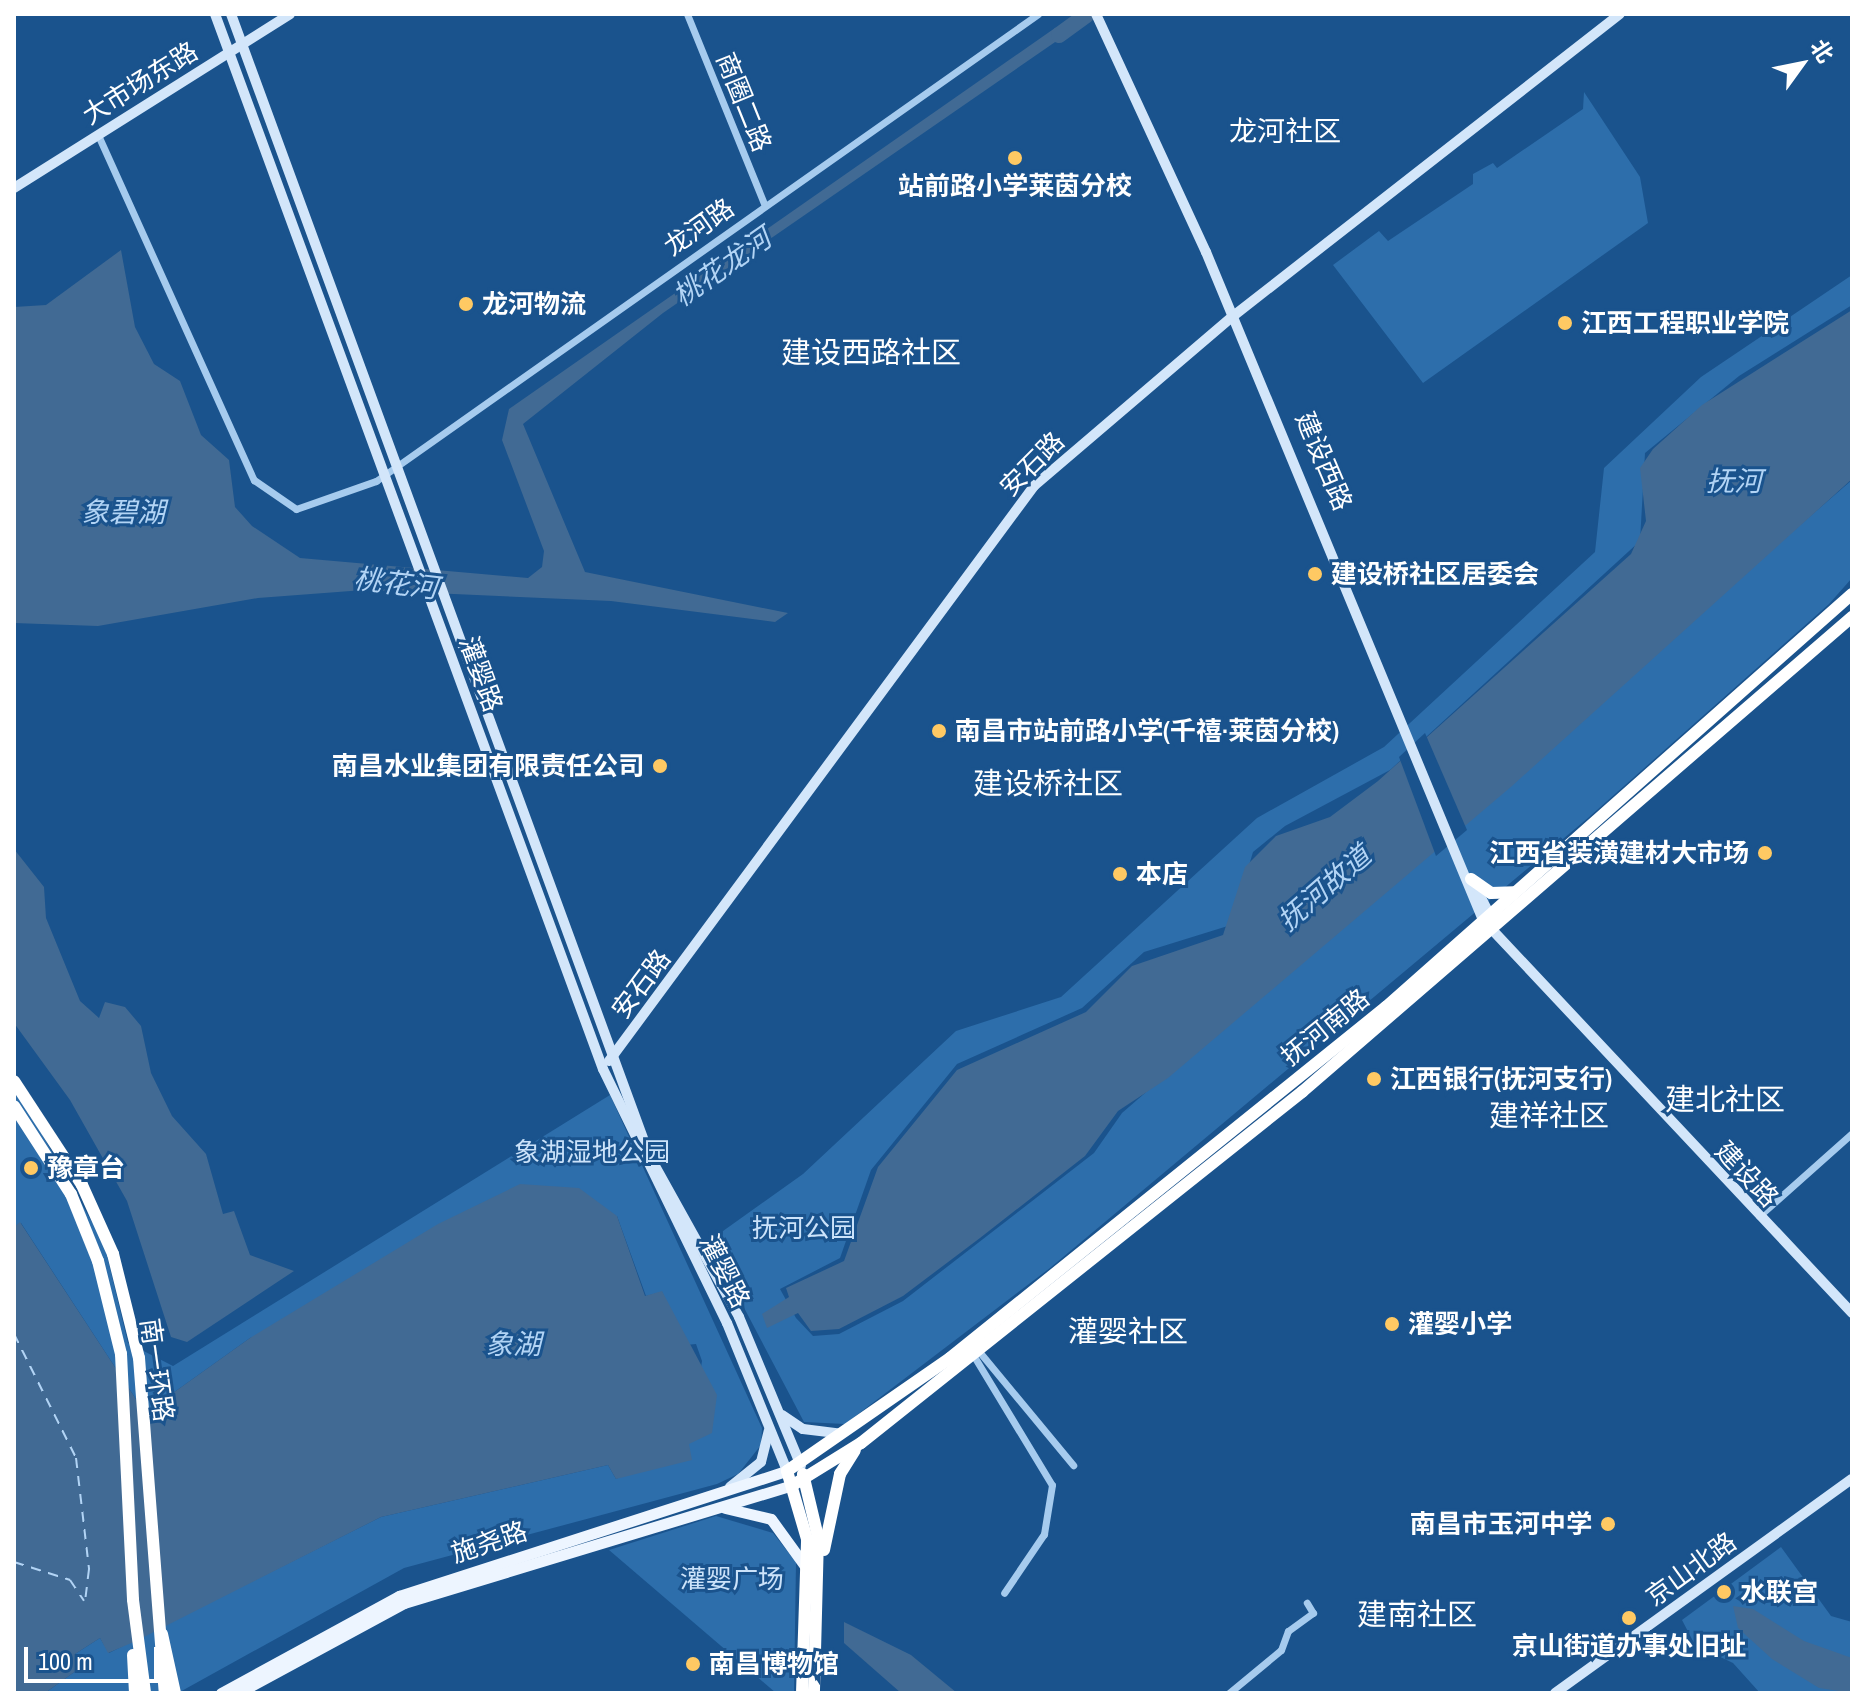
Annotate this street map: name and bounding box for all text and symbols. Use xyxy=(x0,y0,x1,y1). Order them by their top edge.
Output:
north arrow xyxy=(1762,24,1842,104)
text: 北 xyxy=(1804,34,1841,68)
street label: 大市场东路 xyxy=(77,35,203,131)
street label: 商圈二路 xyxy=(710,48,778,156)
district label: 龙河社区 xyxy=(1229,114,1341,148)
marker: 站前路小学莱茵分校 xyxy=(1006,149,1024,167)
place label: 站前路小学莱茵分校 xyxy=(898,170,1132,202)
street label: 龙河路 xyxy=(658,192,740,262)
water label: 桃花龙河 xyxy=(666,221,778,313)
place label: 龙河物流 xyxy=(482,288,586,320)
marker: 龙河物流 xyxy=(457,295,475,313)
place label: 江西工程职业学院 xyxy=(1581,307,1789,339)
marker: 江西工程职业学院 xyxy=(1556,314,1574,332)
district label: 建设西路社区 xyxy=(781,334,961,370)
street label: 建设西路 xyxy=(1289,407,1359,515)
street label: 安石路 xyxy=(993,425,1071,503)
water label: 抚河 xyxy=(1706,464,1762,498)
water label: 象碧湖 xyxy=(81,495,165,529)
place label: 建设桥社区居委会 xyxy=(1331,558,1539,590)
water label: 桃花河 xyxy=(352,561,440,605)
marker: 建设桥社区居委会 xyxy=(1306,565,1324,583)
street label: 灌婴路 xyxy=(453,632,509,716)
place label: 南昌市站前路小学(千禧·莱茵分校) xyxy=(955,715,1339,747)
marker: 南昌市站前路小学(千禧·莱茵分校) xyxy=(930,722,948,740)
place label: 南昌水业集团有限责任公司 xyxy=(332,750,644,782)
marker: 南昌水业集团有限责任公司 xyxy=(651,757,669,775)
district label: 建设桥社区 xyxy=(973,765,1123,801)
place label: 江西省装潢建材大市场 xyxy=(1489,837,1749,869)
water label: 抚河故道 xyxy=(1271,839,1377,937)
marker: 江西省装潢建材大市场 xyxy=(1756,844,1774,862)
place label: 本店 xyxy=(1136,858,1188,890)
marker: 本店 xyxy=(1111,865,1129,883)
street label: 安石路 xyxy=(605,943,677,1025)
street label: 抚河南路 xyxy=(1275,982,1375,1072)
place label: 江西银行(抚河支行) xyxy=(1390,1063,1612,1095)
marker: 江西银行(抚河支行) xyxy=(1365,1070,1383,1088)
district label: 建北社区 xyxy=(1665,1081,1785,1117)
district label: 建祥社区 xyxy=(1489,1097,1609,1133)
street label: 建设路 xyxy=(1709,1135,1785,1213)
park label: 象湖湿地公园 xyxy=(514,1136,670,1168)
place label: 豫章台 xyxy=(47,1152,125,1184)
marker: 豫章台 xyxy=(22,1159,40,1177)
park label: 抚河公园 xyxy=(752,1212,856,1244)
street label: 灌婴路 xyxy=(693,1229,757,1313)
place label: 灌婴小学 xyxy=(1408,1308,1512,1340)
district label: 灌婴社区 xyxy=(1068,1313,1188,1349)
marker: 灌婴小学 xyxy=(1383,1315,1401,1333)
street label: 南一环路 xyxy=(134,1316,180,1424)
water label: 象湖 xyxy=(485,1327,541,1361)
place label: 南昌市玉河中学 xyxy=(1410,1508,1592,1540)
street label: 施尧路 xyxy=(447,1515,531,1569)
marker: 南昌市玉河中学 xyxy=(1599,1515,1617,1533)
street label: 京山北路 xyxy=(1640,1526,1742,1612)
park label: 灌婴广场 xyxy=(680,1563,784,1595)
place label: 水联宫 xyxy=(1740,1576,1818,1608)
marker: 水联宫 xyxy=(1715,1583,1733,1601)
district label: 建南社区 xyxy=(1357,1596,1477,1632)
marker: 京山街道办事处旧址 xyxy=(1620,1609,1638,1627)
place label: 京山街道办事处旧址 xyxy=(1512,1630,1746,1662)
scale bar xyxy=(28,1631,162,1681)
text: 100 m xyxy=(38,1645,93,1677)
place label: 南昌博物馆 xyxy=(709,1648,839,1680)
marker: 南昌博物馆 xyxy=(684,1655,702,1673)

